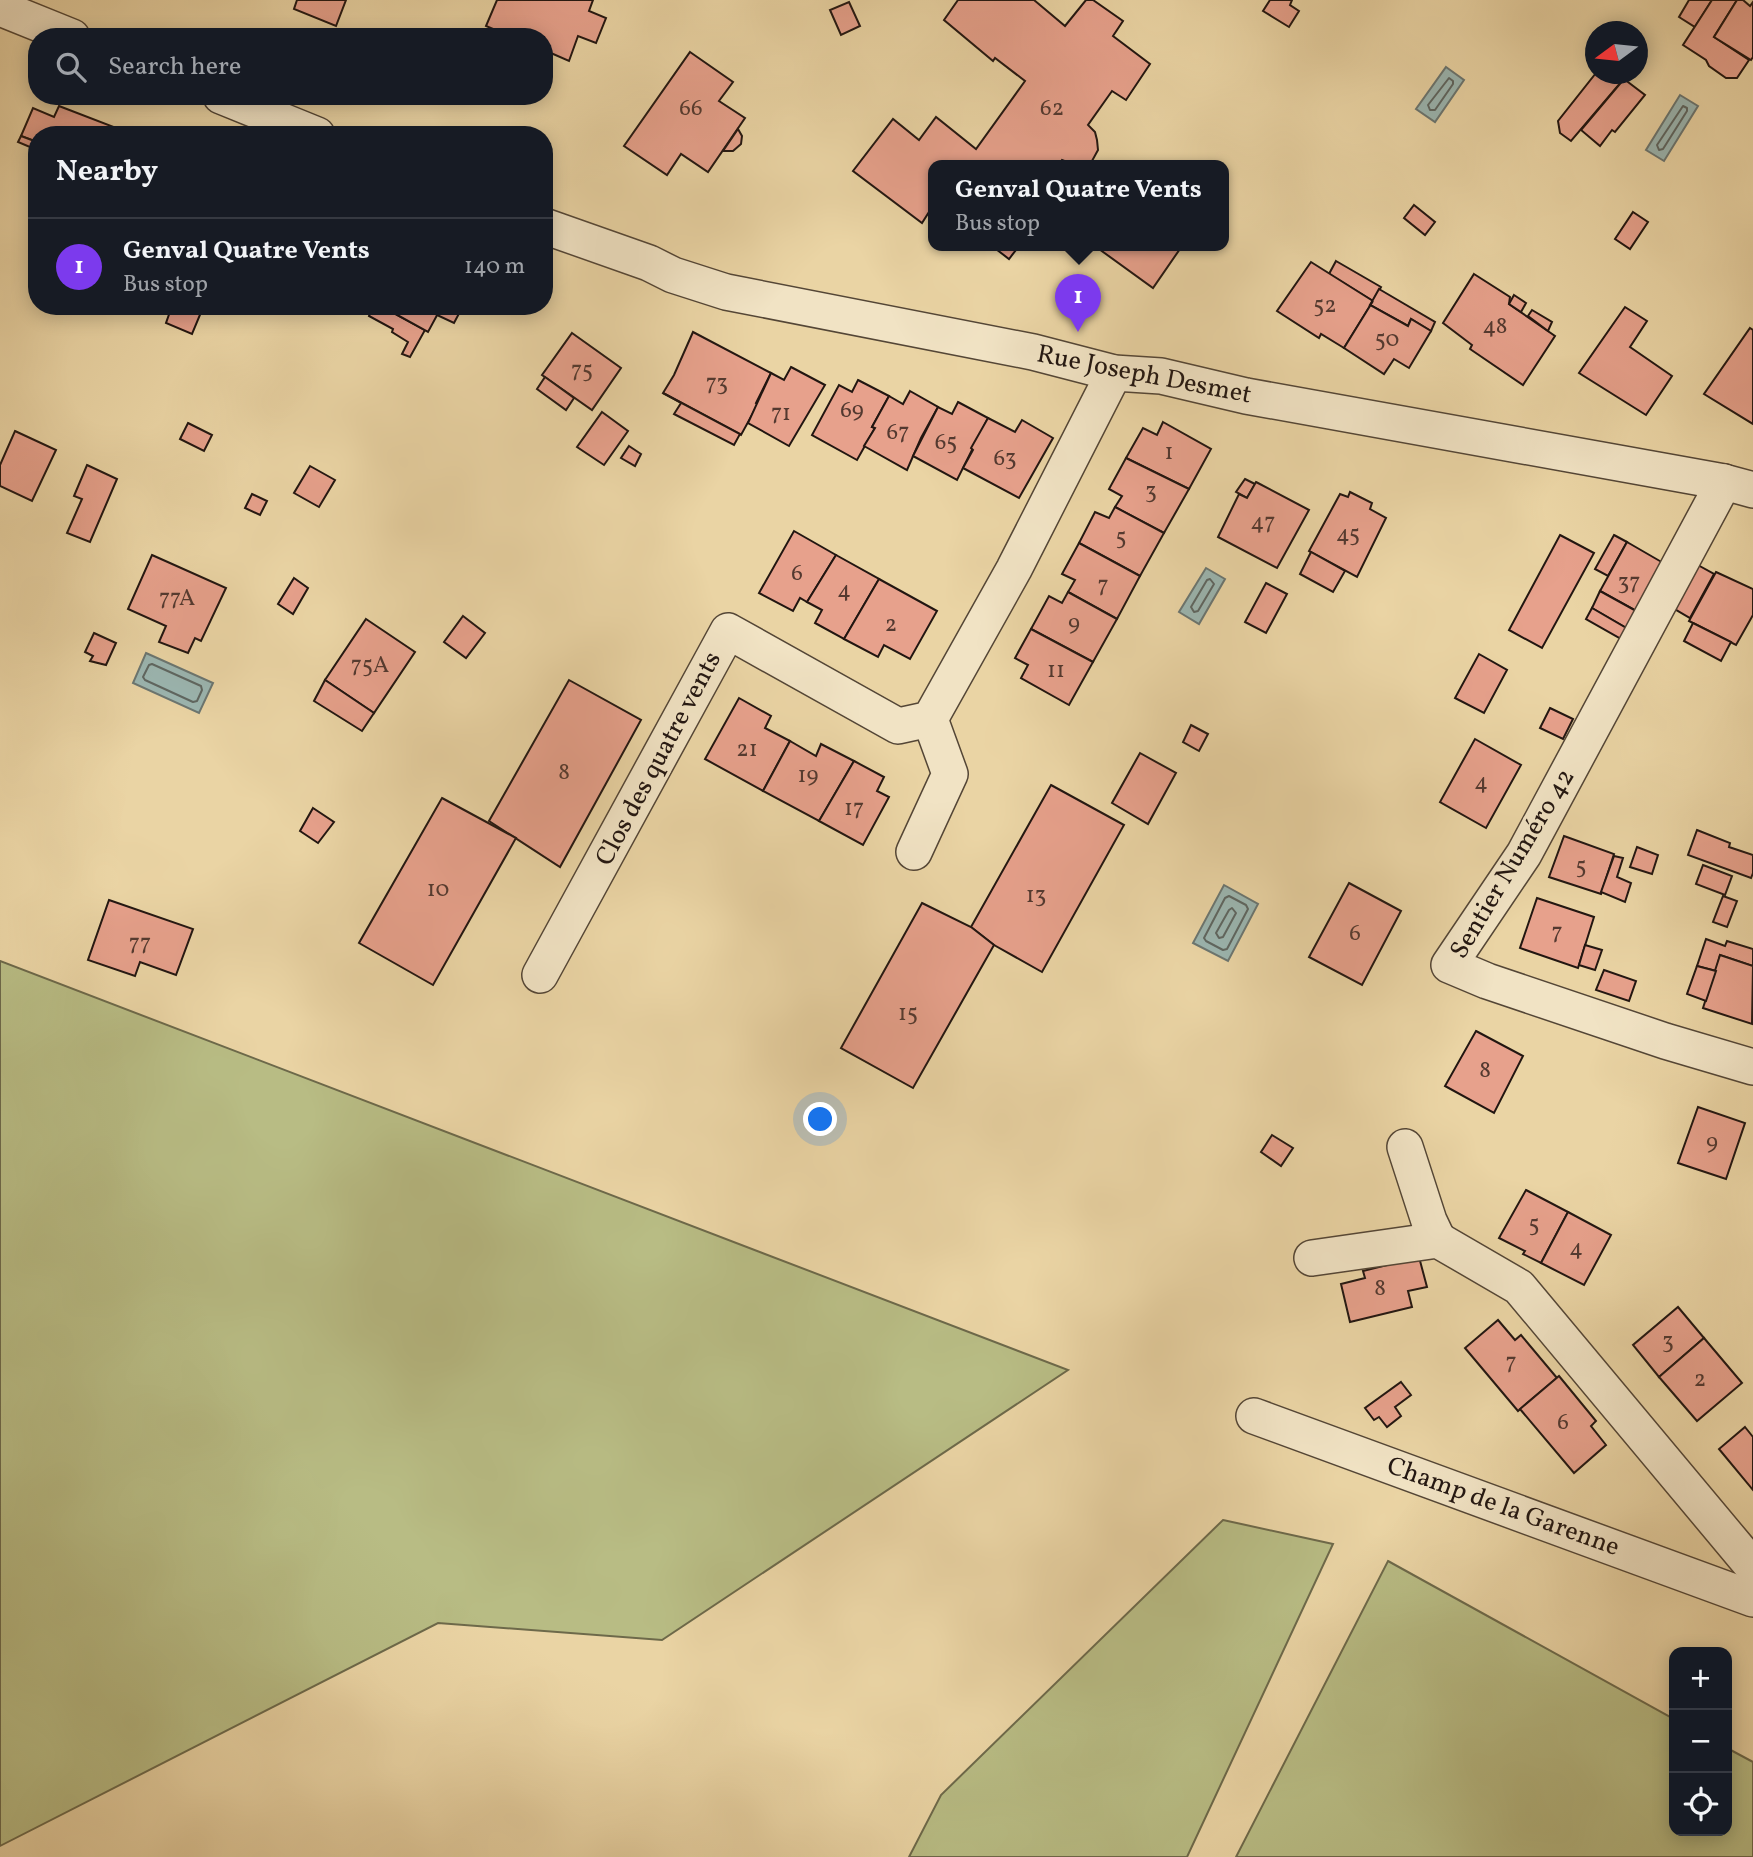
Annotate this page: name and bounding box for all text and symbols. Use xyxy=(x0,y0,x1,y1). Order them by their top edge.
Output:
north arrow xyxy=(1585,21,1648,84)
search box xyxy=(28,28,553,105)
icon: search xyxy=(52,48,90,86)
text: Search here xyxy=(108,49,241,85)
house number: 66 xyxy=(679,93,703,125)
house number: 62 xyxy=(1040,93,1064,125)
text: Nearby xyxy=(56,151,158,193)
popup xyxy=(928,160,1229,251)
text: Genval Quatre Vents xyxy=(955,172,1202,208)
text: Bus stop xyxy=(955,208,1040,240)
text: Genval Quatre Vents xyxy=(123,233,370,269)
text: 1 xyxy=(74,251,84,283)
text: 140 m xyxy=(464,251,525,283)
text: Bus stop xyxy=(123,269,208,301)
pin: 1 xyxy=(1055,274,1101,332)
house number: 52 xyxy=(1313,290,1337,322)
house number: 48 xyxy=(1483,311,1507,343)
house number: 50 xyxy=(1375,324,1399,356)
street label: Rue Joseph Desmet xyxy=(1034,337,1254,413)
house number: 75 xyxy=(571,355,593,387)
house number: 73 xyxy=(706,368,728,400)
house number: 69 xyxy=(840,395,864,427)
house number: 71 xyxy=(771,398,791,430)
house number: 67 xyxy=(887,417,909,449)
house number: 65 xyxy=(935,427,957,459)
house number: 1 xyxy=(1165,437,1173,469)
house number: 63 xyxy=(993,443,1017,475)
house number: 3 xyxy=(1145,476,1157,508)
house number: 47 xyxy=(1251,507,1275,539)
house number: 45 xyxy=(1336,519,1360,551)
house number: 5 xyxy=(1115,522,1127,554)
house number: 6 xyxy=(791,558,803,590)
house number: 37 xyxy=(1618,567,1640,599)
house number: 7 xyxy=(1097,570,1109,602)
house number: 4 xyxy=(837,575,851,607)
house number: 77A xyxy=(159,583,195,615)
house number: 9 xyxy=(1068,608,1080,640)
house number: 2 xyxy=(885,609,897,641)
street label: Clos des quatre vents xyxy=(587,645,731,873)
house number: 75A xyxy=(351,650,389,682)
house number: 11 xyxy=(1047,655,1065,687)
house number: 21 xyxy=(736,734,758,766)
house number: 8 xyxy=(558,757,570,789)
house number: 19 xyxy=(798,760,818,792)
street label: Sentier Numéro 42 xyxy=(1442,762,1584,966)
house number: 4 xyxy=(1474,767,1488,799)
house number: 17 xyxy=(844,793,864,825)
house number: 5 xyxy=(1575,851,1587,883)
house number: 10 xyxy=(427,874,449,906)
house number: 13 xyxy=(1026,880,1046,912)
house number: 7 xyxy=(1551,917,1563,949)
house number: 6 xyxy=(1349,918,1361,950)
house number: 77 xyxy=(129,928,151,960)
house number: 15 xyxy=(898,998,918,1030)
house number: 8 xyxy=(1479,1055,1491,1087)
your location xyxy=(803,1102,837,1136)
house number: 9 xyxy=(1706,1127,1718,1159)
house number: 5 xyxy=(1528,1209,1540,1241)
house number: 4 xyxy=(1569,1233,1583,1265)
house number: 8 xyxy=(1374,1273,1386,1305)
house number: 3 xyxy=(1662,1326,1674,1358)
house number: 7 xyxy=(1505,1347,1517,1379)
house number: 2 xyxy=(1694,1364,1706,1396)
house number: 6 xyxy=(1557,1407,1569,1439)
street label: Champ de la Garenne xyxy=(1382,1448,1624,1566)
map controls xyxy=(1669,1647,1732,1836)
button: + xyxy=(1669,1647,1732,1710)
button: − xyxy=(1669,1710,1732,1773)
button: locate xyxy=(1669,1773,1732,1836)

